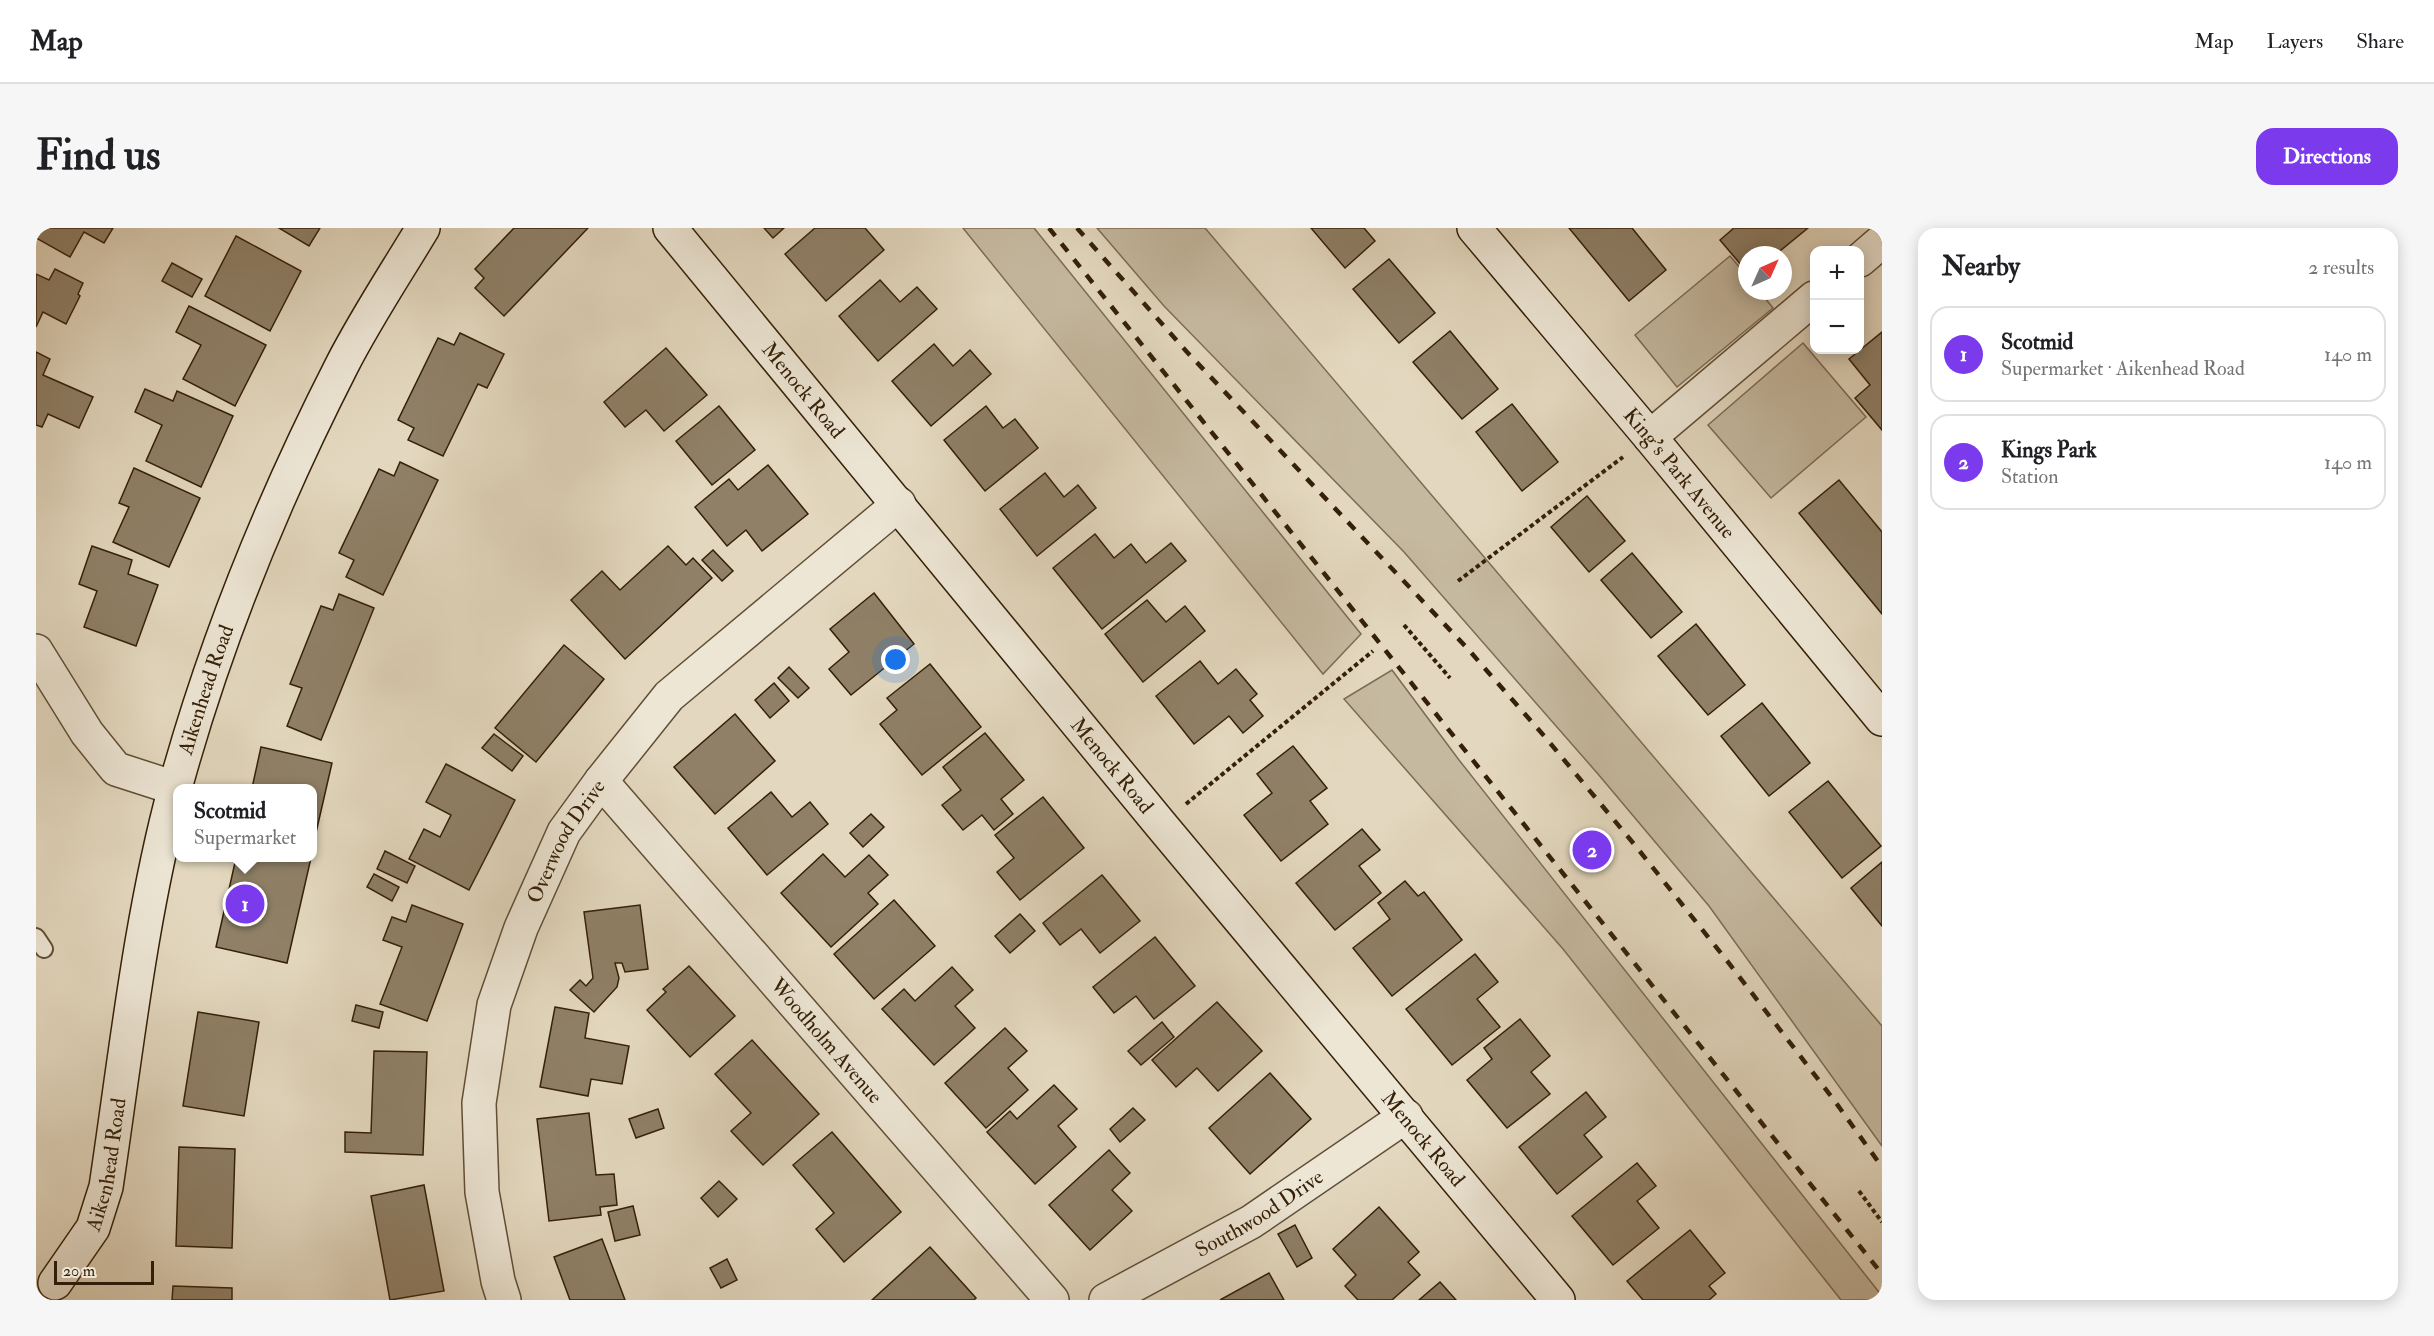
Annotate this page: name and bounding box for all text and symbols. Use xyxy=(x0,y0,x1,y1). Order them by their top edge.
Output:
text: Map xyxy=(30,24,83,59)
text: Map xyxy=(2194,28,2234,55)
text: Layers xyxy=(2267,28,2323,55)
text: Share xyxy=(2356,28,2404,55)
button: Directions xyxy=(2256,128,2398,185)
text: Find us xyxy=(36,130,160,182)
north arrow xyxy=(1738,246,1792,300)
map controls xyxy=(1810,246,1864,354)
button: + xyxy=(1810,246,1864,300)
text: Nearby xyxy=(1942,251,2020,283)
text: 2 results xyxy=(2308,255,2374,280)
button: − xyxy=(1810,300,1864,354)
text: Scotmid xyxy=(2001,328,2073,356)
street label: Menock Road xyxy=(756,337,851,445)
text: 1 xyxy=(1960,342,1967,367)
text: 140 m xyxy=(2324,342,2372,367)
text: Supermarket · Aikenhead Road xyxy=(2001,356,2245,381)
street label: King's Park Avenue xyxy=(1617,402,1741,545)
text: Kings Park xyxy=(2001,436,2097,464)
text: 2 xyxy=(1958,450,1969,475)
text: 140 m xyxy=(2324,450,2372,475)
text: Station xyxy=(2001,464,2058,489)
street label: Aikenhead Road xyxy=(172,620,241,759)
your location xyxy=(881,645,910,674)
street label: Menock Road xyxy=(1064,712,1160,820)
street label: Overwood Drive xyxy=(521,774,612,908)
popup xyxy=(173,784,317,862)
text: Scotmid xyxy=(194,797,266,825)
text: Supermarket xyxy=(194,825,296,850)
pin: 2 xyxy=(1572,828,1612,872)
pin: 1 xyxy=(226,882,264,926)
street label: Woodholm Avenue xyxy=(764,972,888,1110)
street label: Menock Road xyxy=(1375,1086,1471,1193)
street label: Aikenhead Road xyxy=(80,1096,133,1236)
street label: Southwood Drive xyxy=(1190,1163,1329,1264)
scale bar xyxy=(54,1258,154,1286)
text: 20 m xyxy=(63,1261,95,1281)

